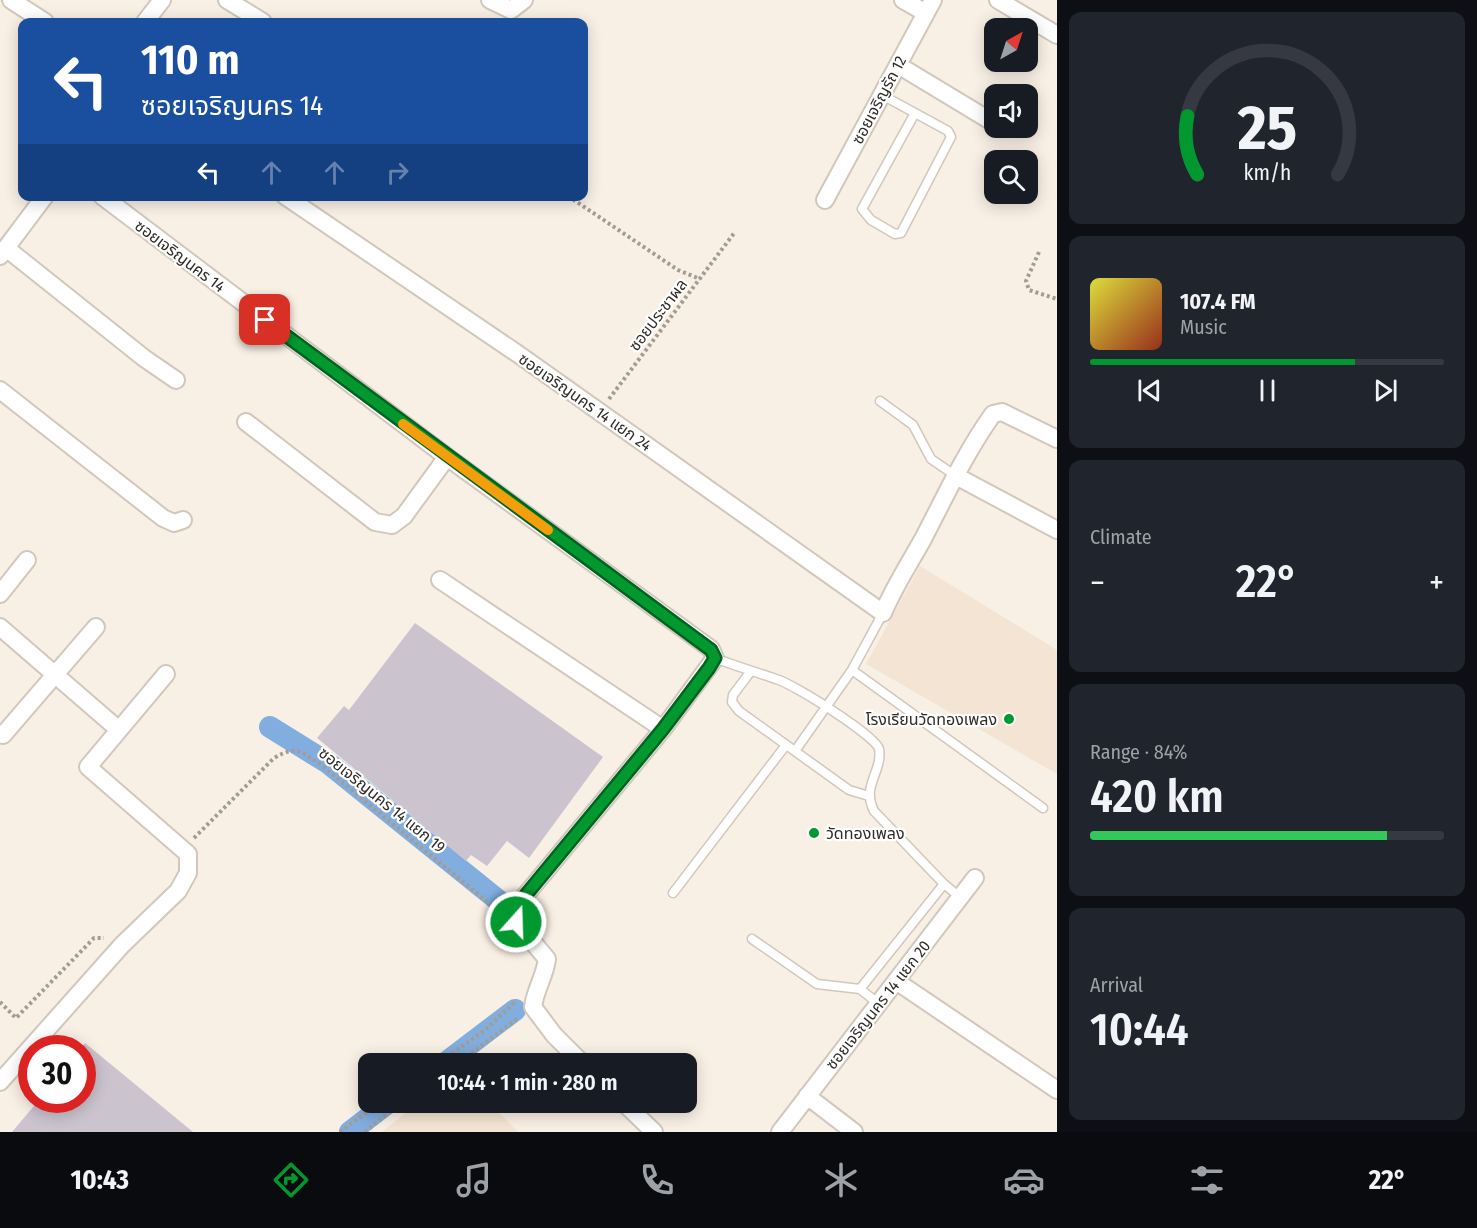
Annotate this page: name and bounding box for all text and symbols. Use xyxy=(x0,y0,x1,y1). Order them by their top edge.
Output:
north arrow xyxy=(984,18,1038,72)
map controls xyxy=(984,18,1038,204)
text: 110 m xyxy=(141,35,240,85)
icon: left xyxy=(42,42,120,120)
street label: ซอยเจริญรัถ 12 xyxy=(848,53,910,147)
button: sound xyxy=(984,84,1038,138)
text: ซอยเจริญนคร 14 xyxy=(141,90,323,122)
text: 25 xyxy=(1236,91,1297,166)
button: search xyxy=(984,150,1038,204)
icon: left xyxy=(192,156,225,189)
icon: ahead xyxy=(255,156,288,189)
icon: ahead xyxy=(318,156,351,189)
icon: right xyxy=(381,156,414,189)
text: km/h xyxy=(1243,160,1291,186)
street label: ซอยเจริญนคร 14 xyxy=(131,216,229,296)
street label: ซอยประชาผล xyxy=(625,275,691,355)
text: 107.4 FM xyxy=(1180,288,1256,315)
pin xyxy=(239,294,290,345)
icon: arrive xyxy=(248,303,281,336)
text: Music xyxy=(1180,315,1227,339)
street label: ซอยเจริญนคร 14 แยก 24 xyxy=(515,349,655,455)
icon: previous xyxy=(1133,374,1166,407)
icon: pause xyxy=(1251,374,1284,407)
icon: next xyxy=(1369,374,1402,407)
text: Climate xyxy=(1090,525,1152,549)
text: 22° xyxy=(1236,555,1298,609)
text: − xyxy=(1090,563,1105,603)
text: + xyxy=(1429,563,1444,603)
place label: โรงเรียนวัดทองเพลง xyxy=(866,710,997,729)
marker: โรงเรียนวัดทองเพลง xyxy=(1002,712,1016,726)
text: Range · 84% xyxy=(1090,740,1187,764)
street label: ซอยเจริญนคร 14 แยก 19 xyxy=(315,743,449,857)
text: 420 km xyxy=(1090,770,1224,824)
place label: วัดทองเพลง xyxy=(826,824,905,843)
marker: วัดทองเพลง xyxy=(807,826,821,840)
position arrow xyxy=(484,890,548,954)
street label: ซอยเจริญนคร 14 แยก 20 xyxy=(822,937,934,1073)
text: Arrival xyxy=(1090,973,1143,997)
text: 10:44 xyxy=(1090,1003,1189,1057)
speed limit sign: 30 xyxy=(18,1035,96,1113)
text: 10:44 · 1 min · 280 m xyxy=(437,1069,618,1096)
icon: directions xyxy=(270,1159,312,1201)
icon: music xyxy=(453,1159,495,1201)
icon: phone xyxy=(636,1159,678,1201)
icon: climate xyxy=(820,1159,862,1201)
icon: car xyxy=(1003,1159,1045,1201)
icon: filters xyxy=(1186,1159,1228,1201)
text: 10:43 xyxy=(71,1164,129,1196)
text: 22° xyxy=(1369,1164,1406,1196)

